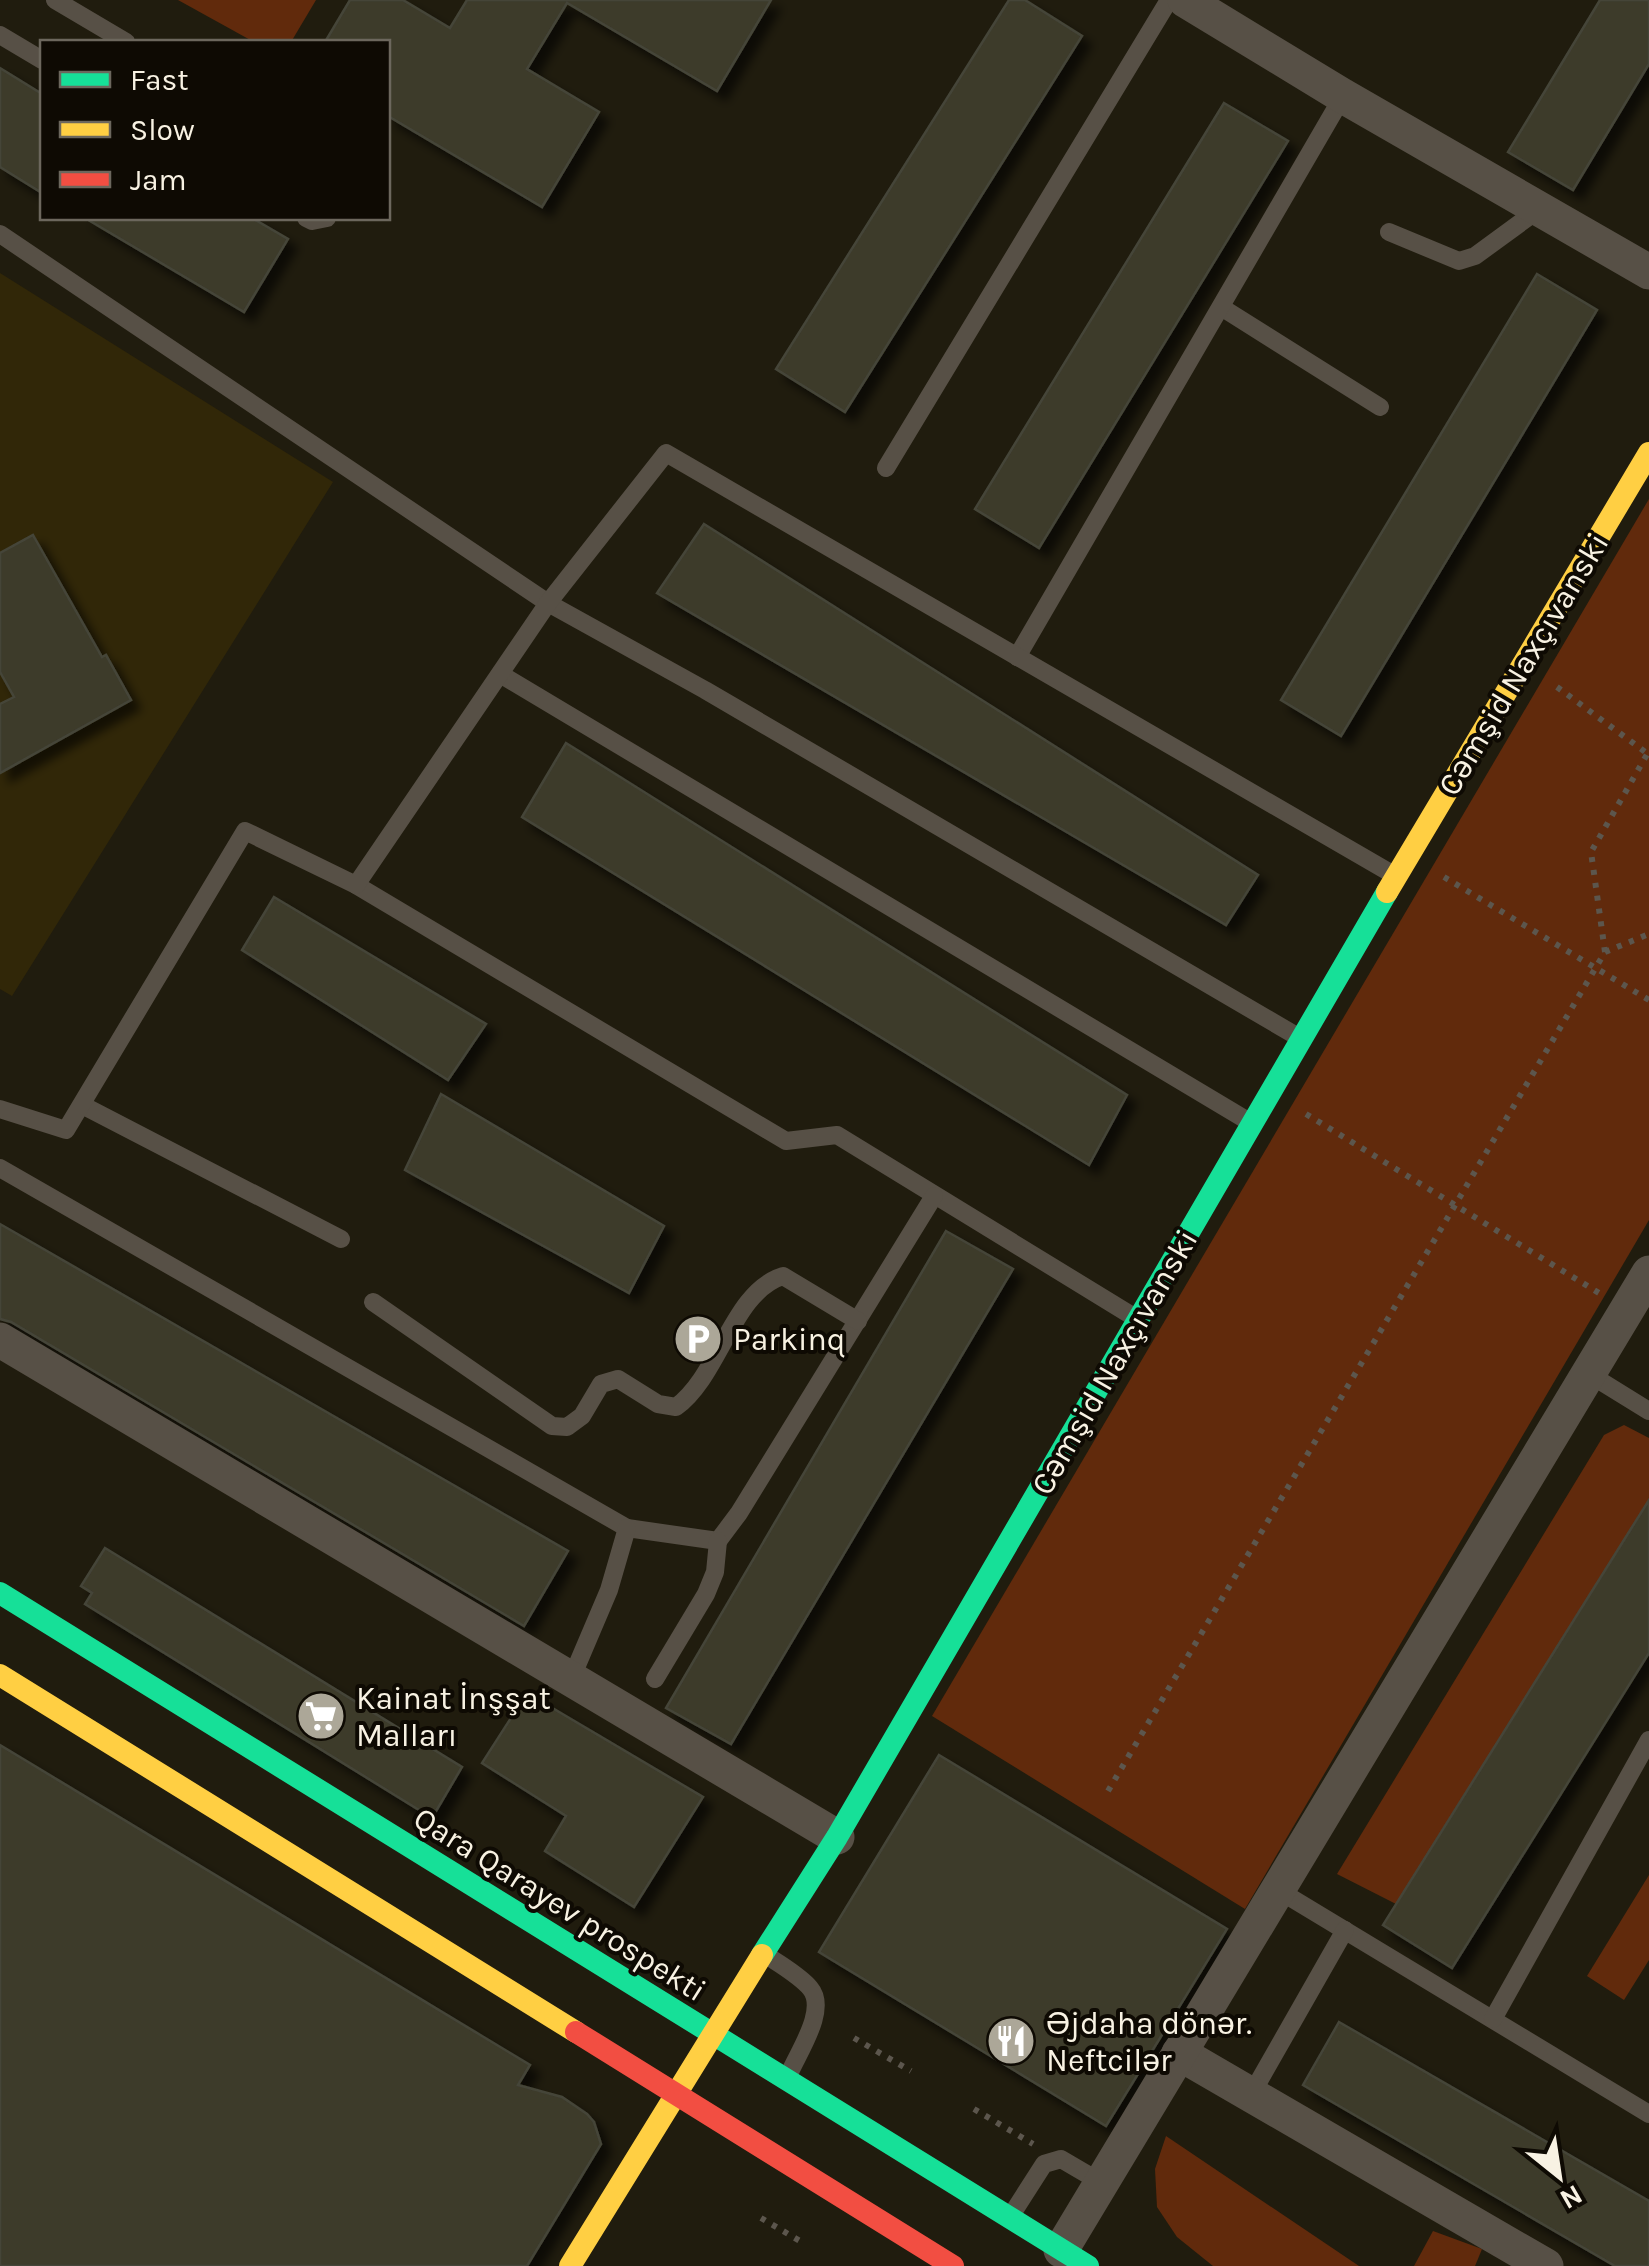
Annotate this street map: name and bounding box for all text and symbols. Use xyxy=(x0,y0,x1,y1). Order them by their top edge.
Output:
legend xyxy=(40,40,390,220)
text: Fast xyxy=(130,62,189,98)
text: Slow xyxy=(130,112,195,148)
text: Jam xyxy=(130,162,187,198)
street label: Cəmşid Naxçıvanski xyxy=(1430,526,1616,802)
street label: Cəmşid Naxçıvanski xyxy=(1024,1223,1205,1501)
parking icon: Parkinq xyxy=(672,1313,724,1365)
place label: Parkinq xyxy=(733,1321,845,1358)
place label: Kainat İnşşat Malları xyxy=(356,1680,551,1754)
supermarket icon: Kainat İnşşat Malları xyxy=(295,1690,347,1742)
street label: Qara Qarayev prospekti xyxy=(407,1799,713,2009)
place label: Əjdaha dönər. Neftcilər xyxy=(1046,2005,1252,2079)
restaurant icon: Əjdaha dönər. Neftcilər xyxy=(985,2015,1037,2067)
north arrow xyxy=(1509,2126,1609,2226)
text: N xyxy=(1554,2178,1588,2217)

